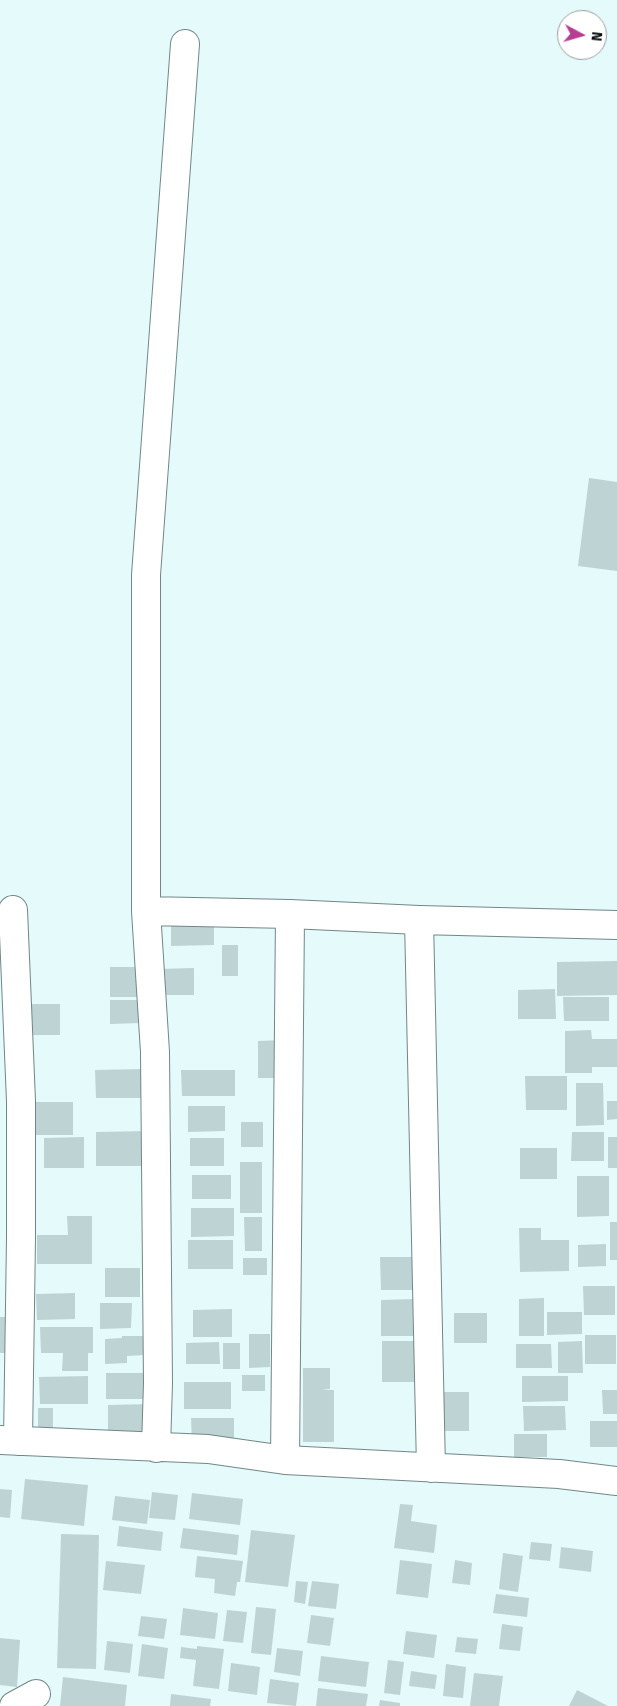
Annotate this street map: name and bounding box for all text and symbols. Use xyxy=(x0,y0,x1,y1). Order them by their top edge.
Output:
north arrow xyxy=(557,10,607,60)
text: N xyxy=(587,31,605,42)

